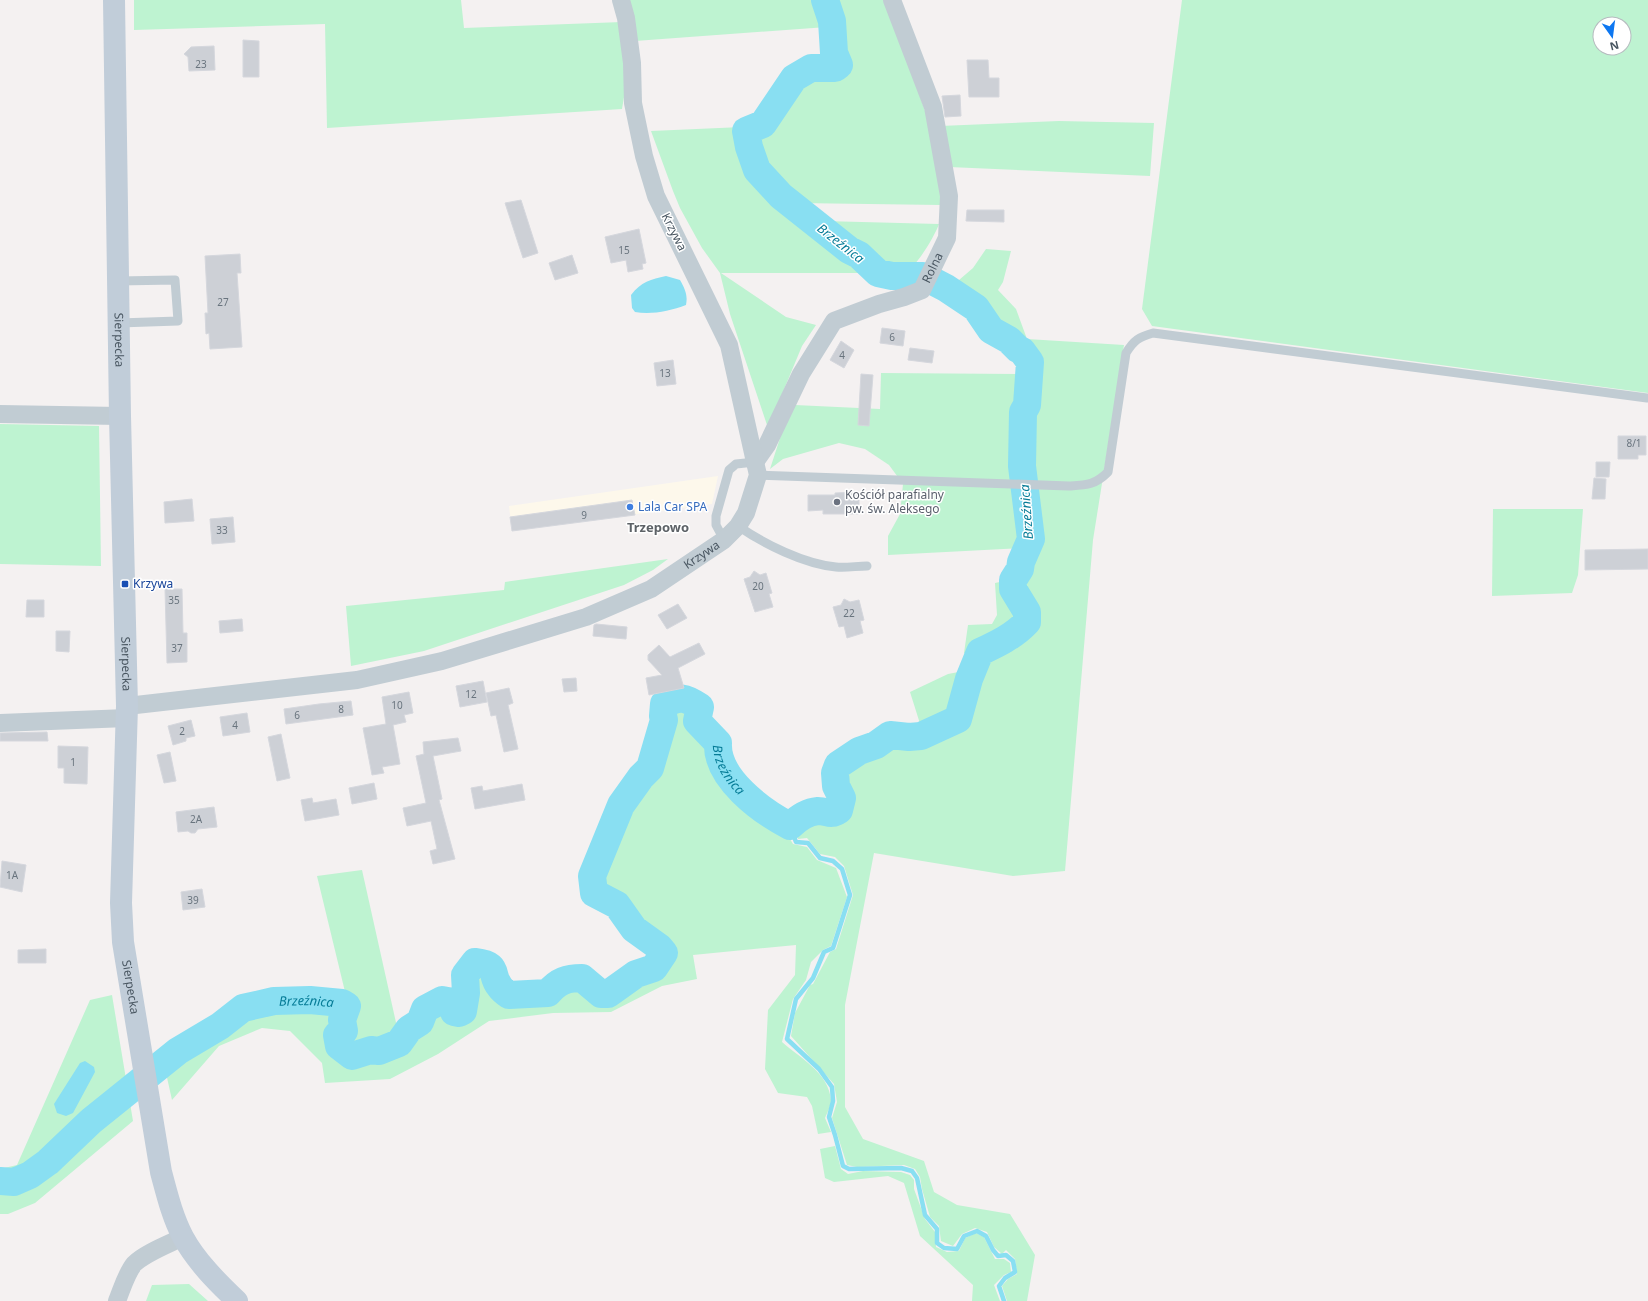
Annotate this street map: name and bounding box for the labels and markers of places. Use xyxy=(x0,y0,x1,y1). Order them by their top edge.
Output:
place label: Kościół parafialny pw. św. Aleksego xyxy=(845,486,945,517)
marker: Kościół parafialny pw. św. Aleksego xyxy=(832,497,842,507)
place label: Lala Car SPA xyxy=(638,498,708,515)
marker: Lala Car SPA xyxy=(625,502,635,512)
place label: Krzywa xyxy=(133,575,173,592)
marker: Krzywa xyxy=(120,579,130,589)

